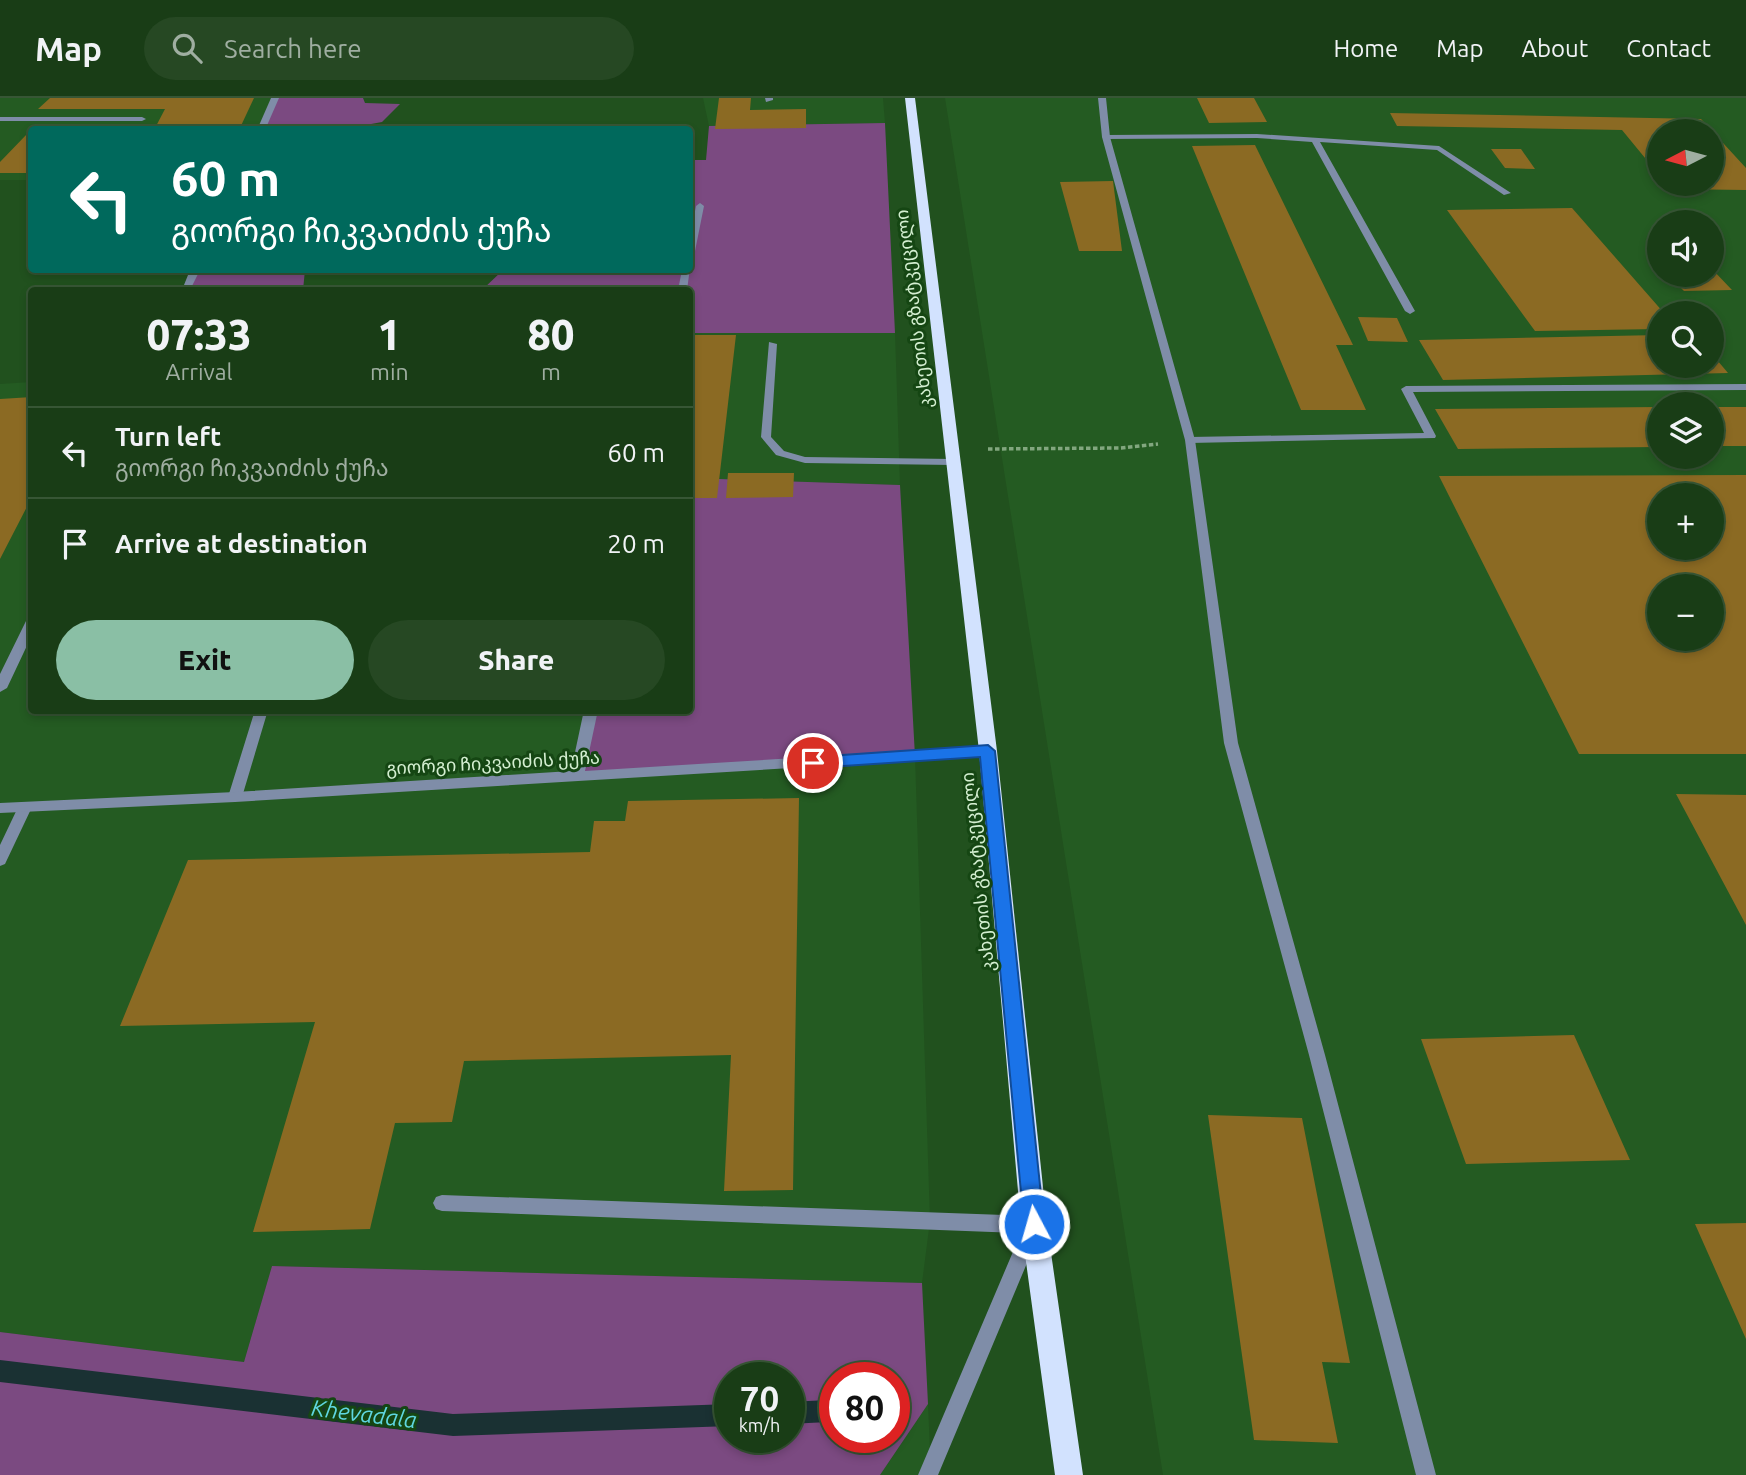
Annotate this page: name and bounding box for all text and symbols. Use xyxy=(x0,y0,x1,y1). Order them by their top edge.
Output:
search box xyxy=(144,17,634,80)
icon: search xyxy=(168,29,206,67)
text: Map xyxy=(35,30,102,67)
text: Search here xyxy=(224,34,362,63)
text: Home xyxy=(1333,35,1398,62)
text: Map xyxy=(1436,35,1483,62)
text: About xyxy=(1521,35,1588,62)
text: Contact xyxy=(1626,35,1711,62)
north arrow xyxy=(1647,119,1724,196)
map controls xyxy=(1647,119,1724,651)
text: 60 m xyxy=(171,150,280,205)
icon: left xyxy=(56,154,147,245)
street label: კახეთის გზატკეცილი xyxy=(891,208,937,410)
button: sound xyxy=(1647,210,1724,287)
text: გიორგი ჩიკვაიძის ქუჩა xyxy=(171,212,552,248)
button: search xyxy=(1647,301,1724,378)
text: 07:33 xyxy=(146,311,252,358)
text: 1 xyxy=(378,311,401,358)
text: 80 xyxy=(527,311,575,358)
text: Arrival xyxy=(166,359,233,384)
text: min xyxy=(370,359,409,384)
text: m xyxy=(541,359,561,384)
button: layers xyxy=(1647,392,1724,469)
text: Turn left xyxy=(115,422,221,451)
icon: left xyxy=(56,434,94,472)
text: 60 m xyxy=(607,438,665,467)
text: გიორგი ჩიკვაიძის ქუჩა xyxy=(115,455,389,480)
button: + xyxy=(1647,483,1724,560)
icon: arrive xyxy=(56,525,94,563)
text: Arrive at destination xyxy=(115,529,368,558)
text: 20 m xyxy=(607,529,665,558)
button: − xyxy=(1647,574,1724,651)
button: Exit xyxy=(56,620,354,700)
button: Share xyxy=(368,620,665,700)
pin xyxy=(783,733,843,793)
icon: arrive xyxy=(794,744,832,782)
street label: გიორგი ჩიკვაიძის ქუჩა xyxy=(386,746,600,780)
street label: კახეთის გზატკეცილი xyxy=(957,771,999,973)
position arrow xyxy=(997,1187,1071,1261)
speed limit sign: 80 xyxy=(819,1362,910,1453)
text: 70 xyxy=(740,1378,779,1418)
water label: Khevadala xyxy=(310,1395,418,1432)
text: km/h xyxy=(739,1415,780,1435)

